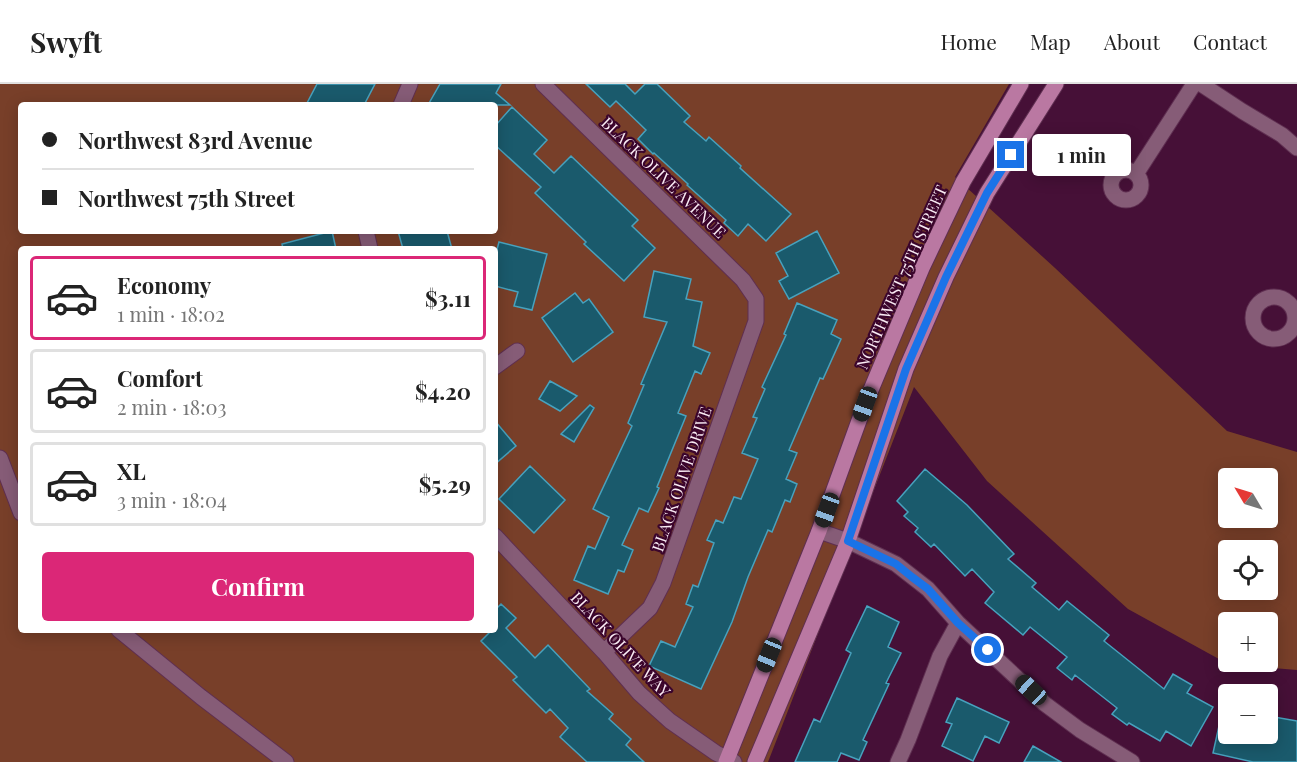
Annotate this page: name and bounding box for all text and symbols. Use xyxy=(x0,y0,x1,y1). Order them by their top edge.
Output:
text: Swyft xyxy=(30,23,102,60)
text: Home xyxy=(941,27,997,55)
text: Map xyxy=(1030,27,1071,55)
text: About xyxy=(1104,27,1160,55)
text: Contact xyxy=(1193,27,1267,55)
street label: BLACK OLIVE AVENUE xyxy=(597,112,731,242)
text: Northwest 83rd Avenue xyxy=(78,125,313,155)
callout: 1 min xyxy=(1032,134,1131,176)
route end xyxy=(997,141,1024,168)
text: 1 min xyxy=(1057,141,1106,168)
street label: NORTHWEST 75TH STREET xyxy=(851,182,951,372)
text: Northwest 75th Street xyxy=(78,183,295,213)
text: Economy xyxy=(117,270,211,300)
icon: car xyxy=(45,271,99,325)
text: $3.11 xyxy=(425,283,471,313)
text: 1 min · 18:02 xyxy=(117,300,225,327)
text: Comfort xyxy=(117,363,203,393)
icon: car xyxy=(45,364,99,418)
text: $4.20 xyxy=(415,376,471,406)
car xyxy=(850,384,880,424)
text: 2 min · 18:03 xyxy=(117,393,227,420)
street label: BLACK OLIVE DRIVE xyxy=(646,404,716,554)
text: XL xyxy=(117,456,146,486)
icon: car xyxy=(45,457,99,511)
north arrow xyxy=(1218,468,1278,528)
map controls xyxy=(1218,468,1278,744)
text: $5.29 xyxy=(419,469,471,499)
text: 3 min · 18:04 xyxy=(117,486,227,513)
car xyxy=(812,490,842,530)
button: locate xyxy=(1218,540,1278,600)
button: Confirm xyxy=(42,552,474,621)
street label: BLACK OLIVE WAY xyxy=(567,587,676,702)
button: + xyxy=(1218,612,1278,672)
car xyxy=(754,635,784,675)
route start xyxy=(974,636,1001,663)
car xyxy=(1012,671,1050,709)
button: − xyxy=(1218,684,1278,744)

